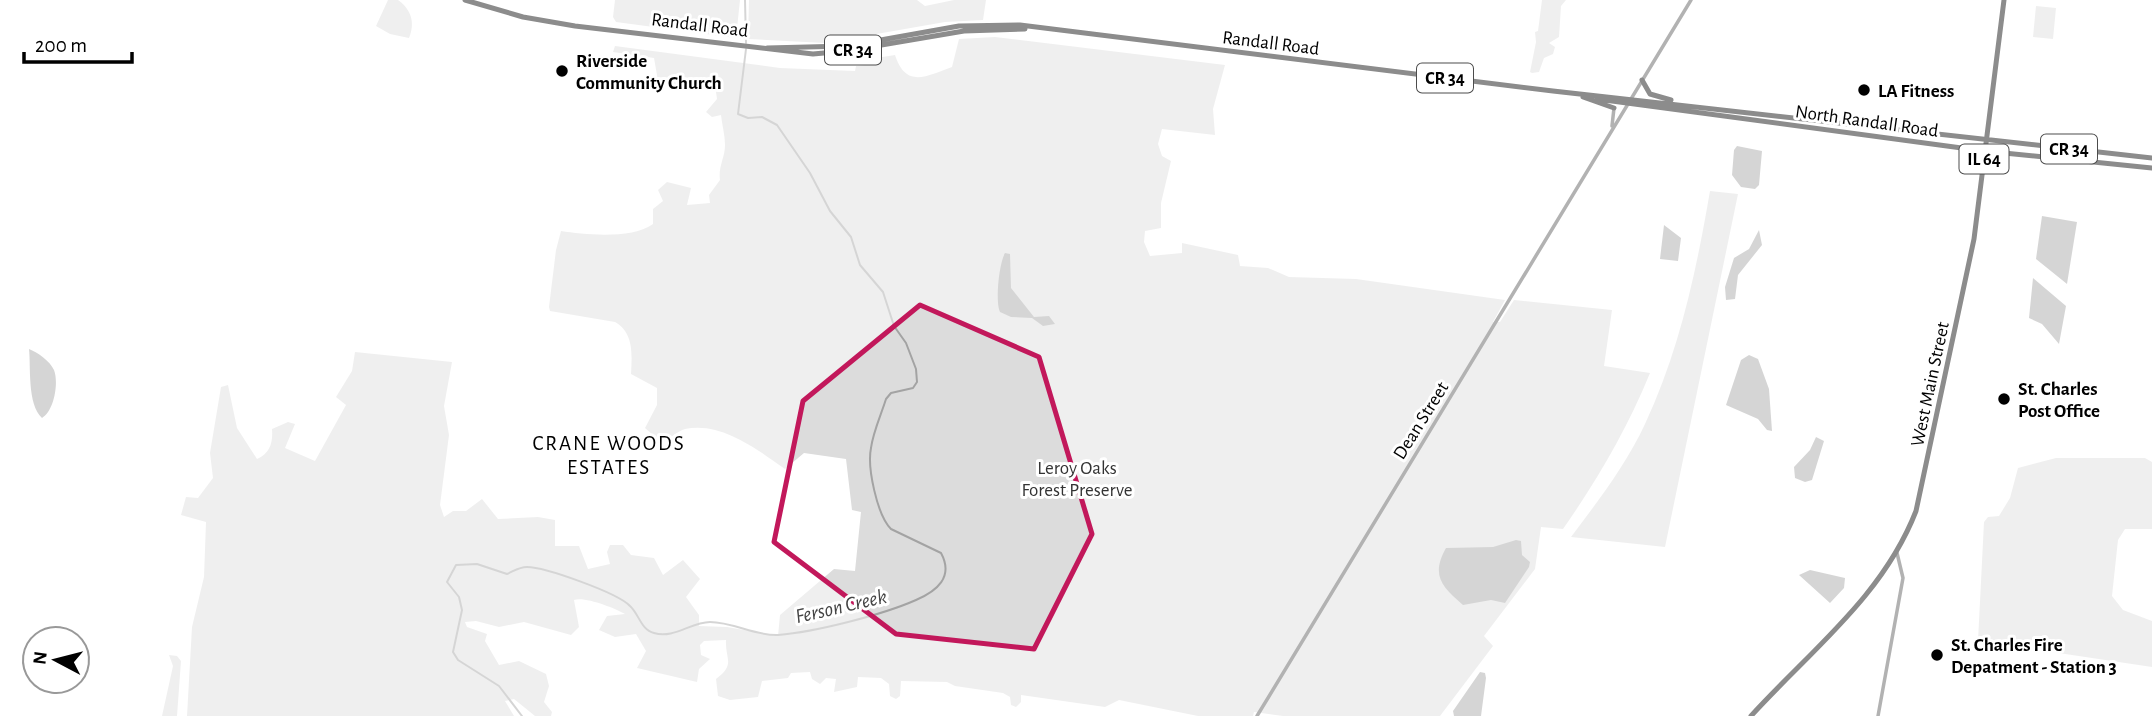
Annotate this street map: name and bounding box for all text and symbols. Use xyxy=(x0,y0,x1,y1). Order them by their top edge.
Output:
street label: Randall Road xyxy=(650,10,750,41)
scale bar xyxy=(24,21,133,65)
street label: Randall Road xyxy=(1221,28,1321,59)
text: 200 m xyxy=(35,35,87,56)
road number: CR 34 xyxy=(825,36,881,64)
place label: Riverside Community Church xyxy=(576,52,722,93)
marker: Riverside Community Church xyxy=(554,63,570,79)
road number: CR 34 xyxy=(1417,64,1473,92)
marker: LA Fitness xyxy=(1856,82,1872,98)
place label: LA Fitness xyxy=(1878,82,1954,101)
street label: North Randall Road xyxy=(1794,102,1940,141)
road number: CR 34 xyxy=(2041,134,2097,164)
road number: IL 64 xyxy=(1960,144,2008,174)
street label: West Main Street xyxy=(1908,320,1953,448)
street label: Dean Street xyxy=(1390,379,1452,463)
place label: St. Charles Post Office xyxy=(2018,380,2100,421)
marker: St. Charles Post Office xyxy=(1996,391,2012,407)
district label: CRANE WOODS ESTATES xyxy=(532,433,686,478)
park label: Leroy Oaks Forest Preserve xyxy=(1022,459,1132,500)
water label: Ferson Creek xyxy=(793,586,889,627)
north arrow xyxy=(21,625,91,695)
place label: St. Charles Fire Depatment - Station 3 xyxy=(1951,636,2117,677)
marker: St. Charles Fire Depatment - Station 3 xyxy=(1929,647,1945,663)
text: N xyxy=(30,650,51,666)

